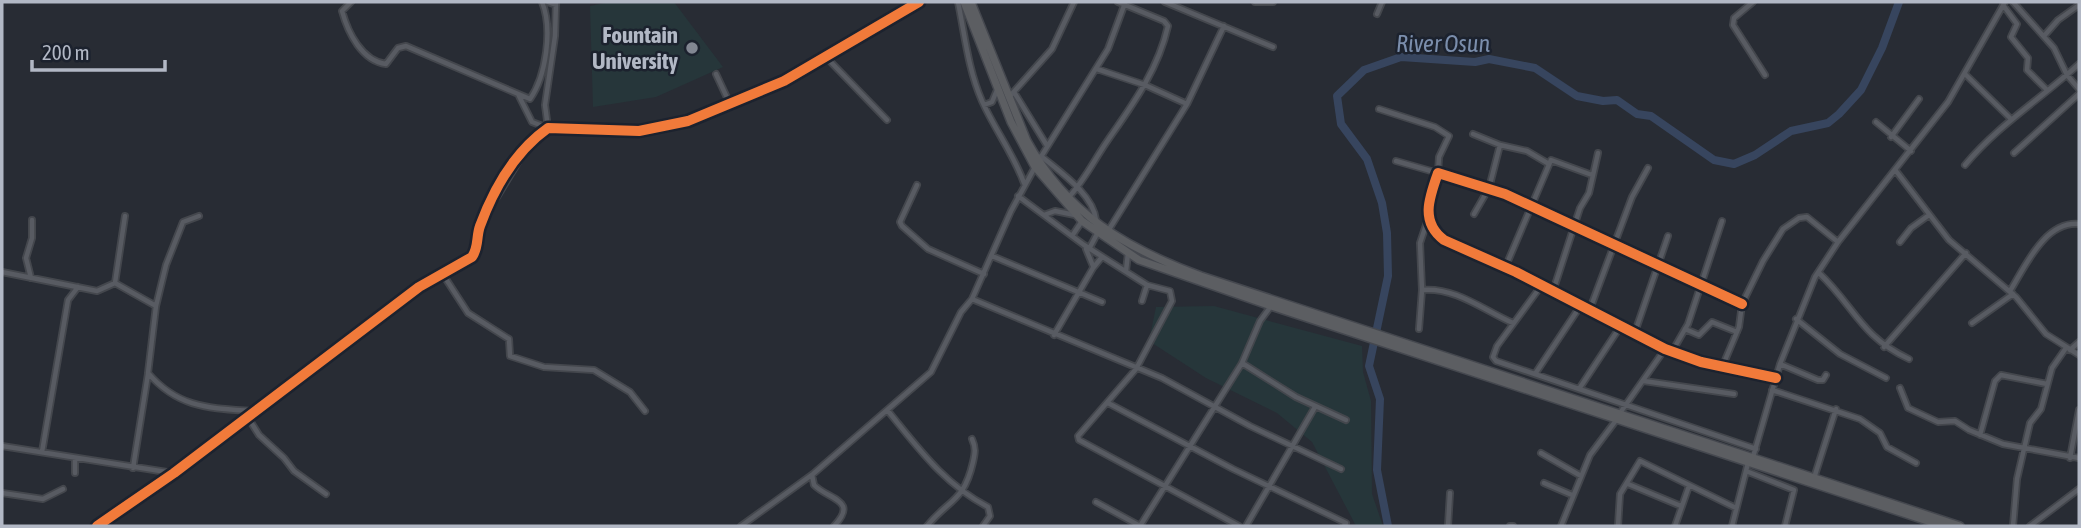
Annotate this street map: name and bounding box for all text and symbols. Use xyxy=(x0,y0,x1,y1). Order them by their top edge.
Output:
place label: Fountain University xyxy=(592,22,679,74)
scale bar xyxy=(32,28,164,72)
water label: River Osun xyxy=(1396,30,1490,57)
text: 200 m xyxy=(42,40,90,64)
marker: Fountain University xyxy=(684,40,700,56)

